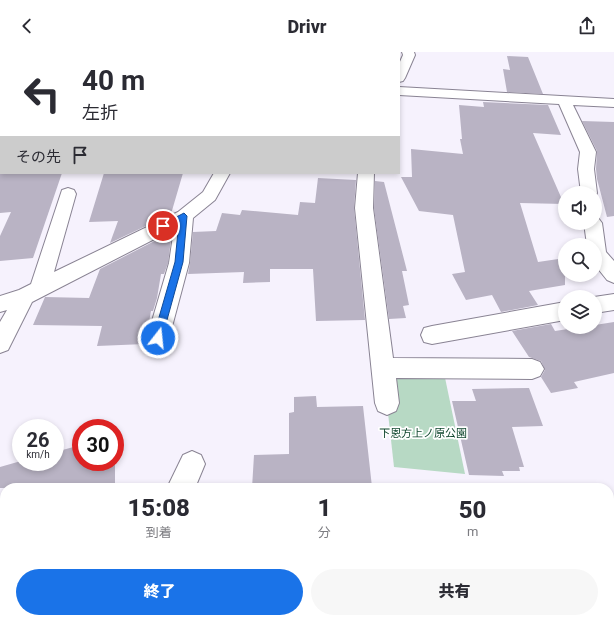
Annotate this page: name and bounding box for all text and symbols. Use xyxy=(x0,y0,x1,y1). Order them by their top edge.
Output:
icon: back xyxy=(16,15,38,37)
icon: share xyxy=(576,15,598,37)
text: Drivr xyxy=(287,16,327,37)
text: 40 m xyxy=(82,64,145,97)
icon: left xyxy=(16,68,68,120)
text: 左折 xyxy=(82,102,118,123)
icon: arrive xyxy=(69,144,91,166)
text: その先 xyxy=(16,148,61,166)
map controls xyxy=(558,186,602,334)
button: sound xyxy=(558,186,602,230)
pin xyxy=(146,209,180,243)
icon: arrive xyxy=(152,215,174,237)
button: search xyxy=(558,238,602,282)
button: layers xyxy=(558,290,602,334)
position arrow xyxy=(137,317,179,359)
speed limit sign: 30 xyxy=(72,419,124,471)
park label: 下恩方上ノ原公園 xyxy=(379,427,467,440)
text: 26 xyxy=(27,428,49,452)
text: km/h xyxy=(26,449,50,460)
text: 15:08 xyxy=(128,494,190,522)
text: 1 xyxy=(317,494,331,522)
text: 50 xyxy=(459,496,486,524)
text: m xyxy=(467,524,478,539)
text: 到着 xyxy=(146,525,172,540)
text: 分 xyxy=(318,525,331,540)
button: 終了 xyxy=(16,569,303,615)
button: 共有 xyxy=(311,569,598,615)

